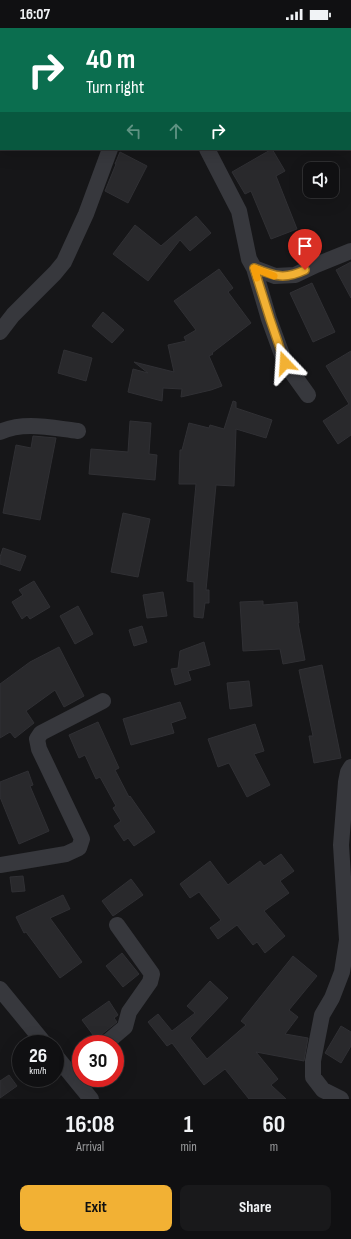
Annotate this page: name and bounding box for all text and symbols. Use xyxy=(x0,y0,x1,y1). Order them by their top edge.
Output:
text: 16:07 xyxy=(20,5,50,24)
text: 40 m xyxy=(86,43,135,76)
icon: right xyxy=(20,44,72,96)
text: Turn right xyxy=(86,77,144,98)
icon: left xyxy=(123,120,145,142)
icon: ahead xyxy=(165,120,187,142)
icon: right xyxy=(207,120,229,142)
map controls xyxy=(303,162,339,198)
button: sound xyxy=(303,162,339,198)
pin xyxy=(288,229,322,270)
icon: arrive xyxy=(294,235,316,257)
position arrow xyxy=(264,342,306,384)
speed limit sign: 30 xyxy=(72,1035,124,1087)
text: 26 xyxy=(29,1044,47,1068)
text: km/h xyxy=(29,1065,47,1077)
text: 16:08 xyxy=(66,1110,115,1139)
text: 1 xyxy=(184,1110,193,1139)
text: 60 xyxy=(262,1110,285,1139)
text: Arrival xyxy=(76,1139,104,1155)
text: min xyxy=(180,1139,197,1155)
text: m xyxy=(270,1139,278,1155)
button: Exit xyxy=(20,1185,172,1231)
button: Share xyxy=(180,1185,331,1231)

